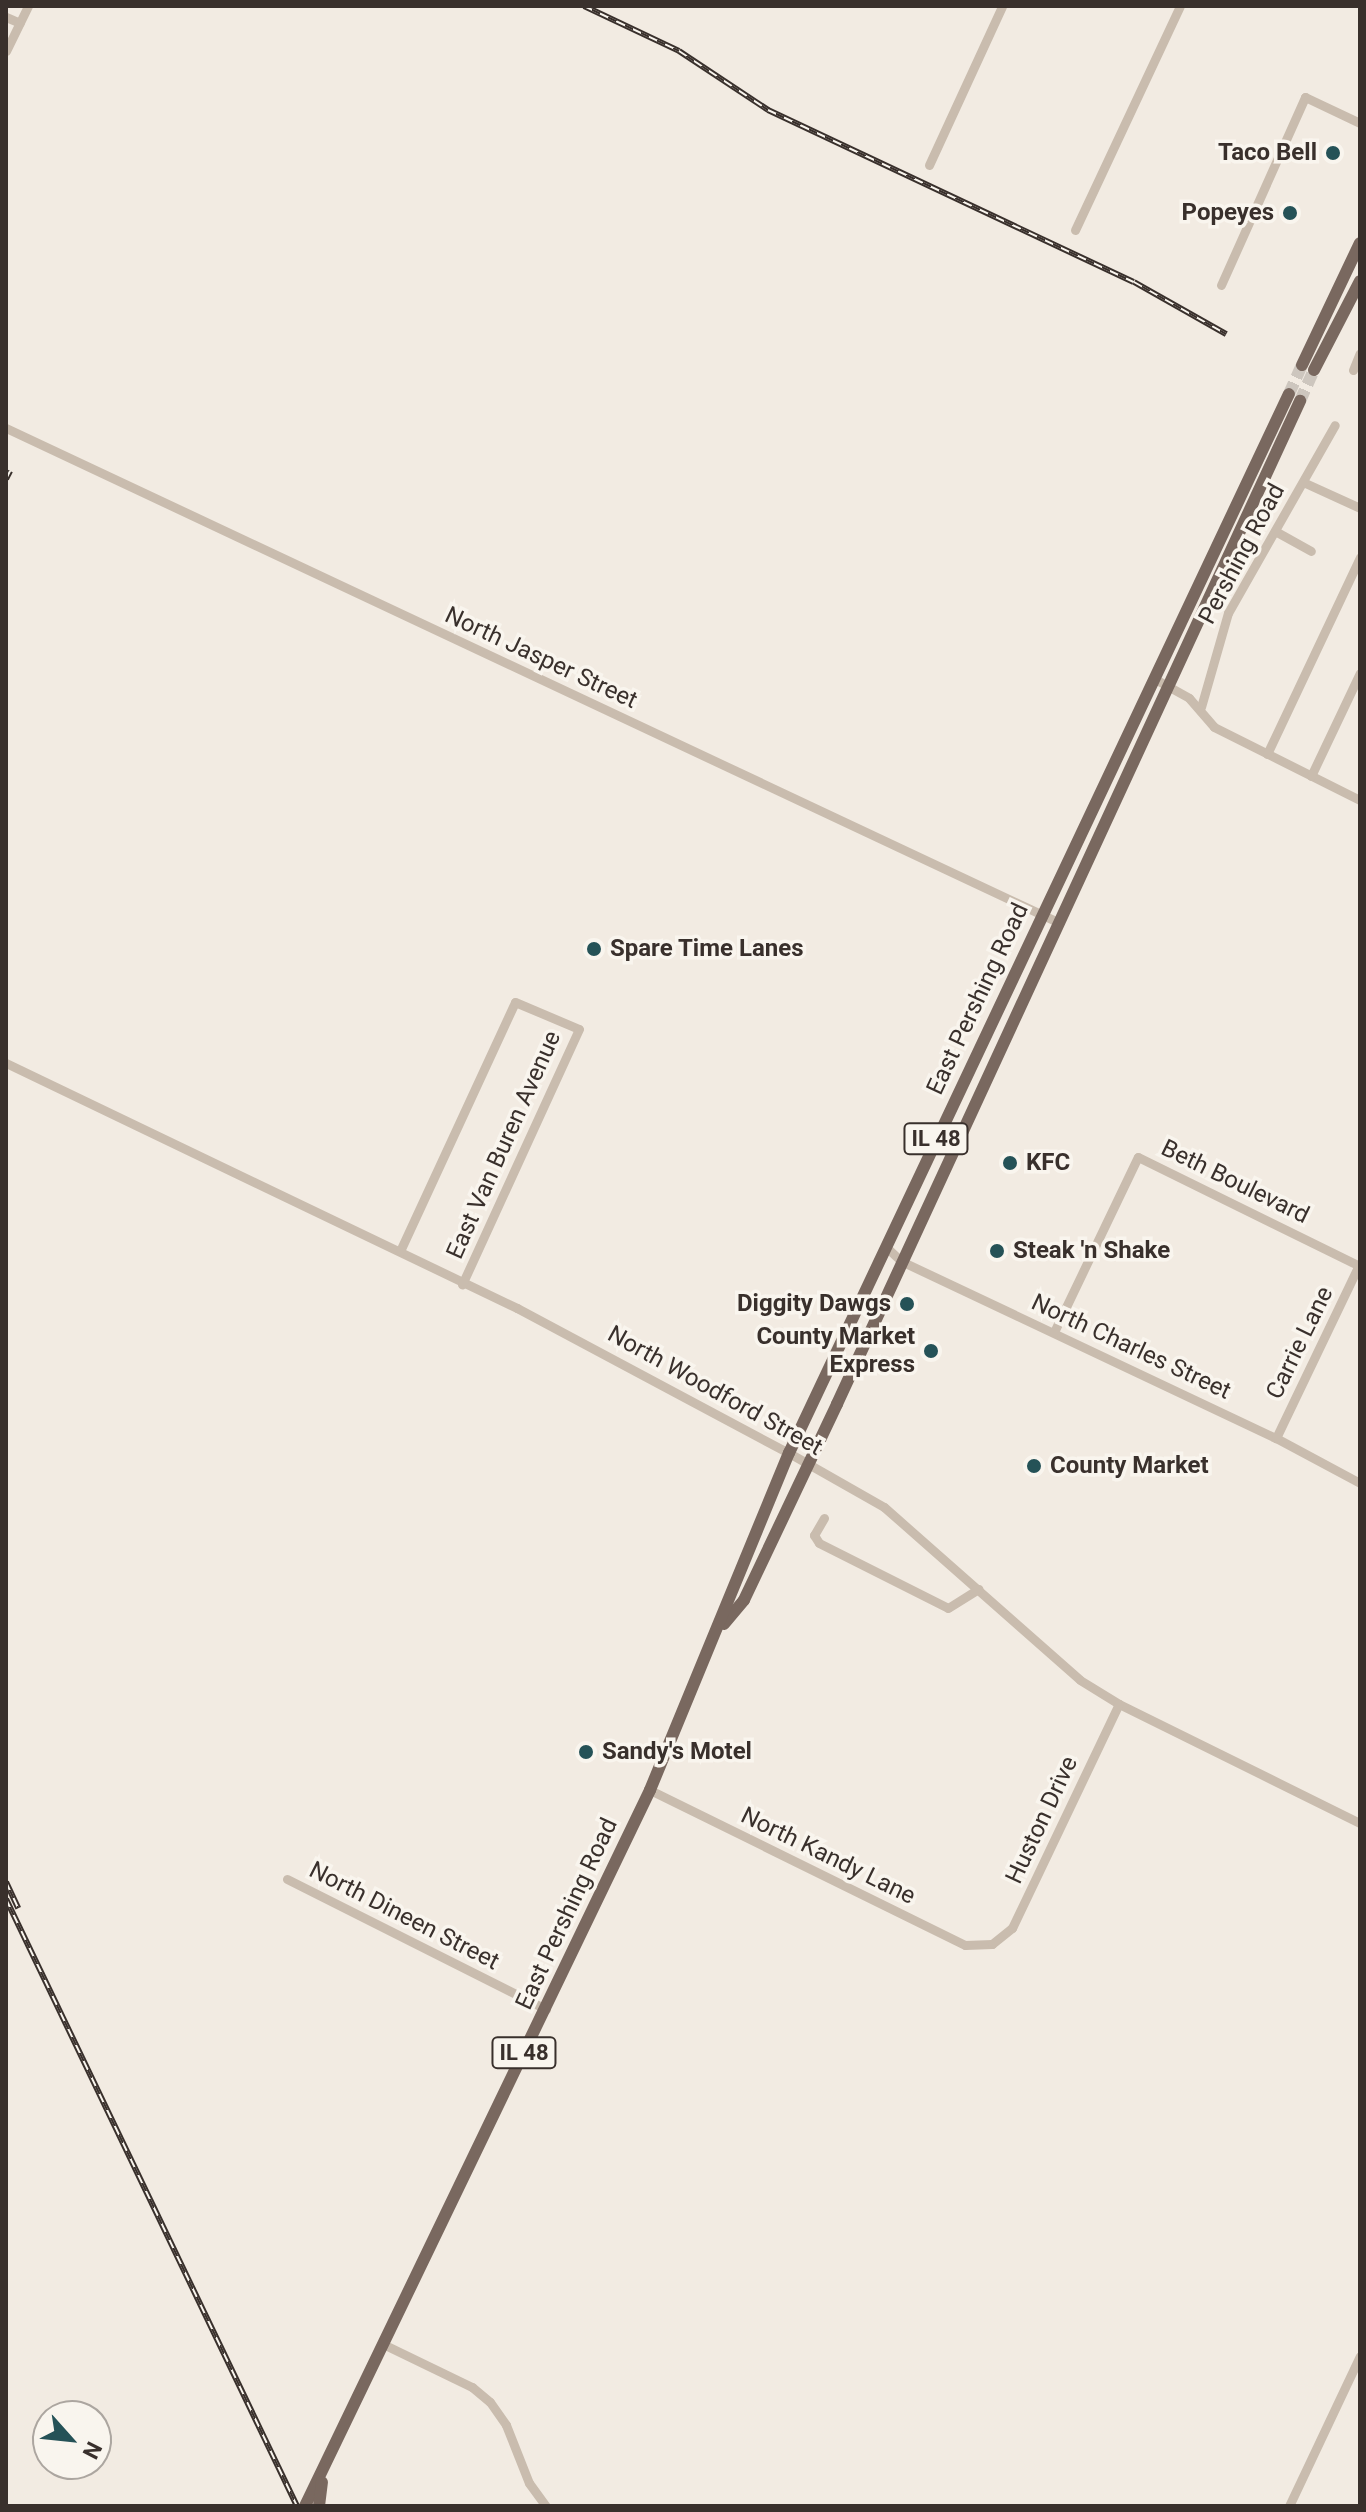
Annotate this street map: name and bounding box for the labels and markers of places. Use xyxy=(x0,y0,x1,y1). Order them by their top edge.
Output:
place label: Taco Bell xyxy=(1218,139,1317,167)
marker: Taco Bell xyxy=(1324,144,1342,162)
place label: Popeyes xyxy=(1182,199,1274,227)
marker: Popeyes xyxy=(1281,204,1299,222)
place label: Spare Time Lanes xyxy=(610,935,804,963)
marker: Spare Time Lanes xyxy=(585,940,603,958)
place label: KFC xyxy=(1026,1149,1070,1177)
marker: KFC xyxy=(1001,1154,1019,1172)
place label: Steak 'n Shake xyxy=(1013,1237,1170,1265)
marker: Steak 'n Shake xyxy=(988,1242,1006,1260)
place label: Diggity Dawgs xyxy=(737,1290,891,1318)
marker: Diggity Dawgs xyxy=(898,1295,916,1313)
place label: County Market Express xyxy=(756,1323,915,1379)
marker: County Market Express xyxy=(922,1342,940,1360)
place label: County Market xyxy=(1050,1452,1209,1480)
marker: County Market xyxy=(1025,1457,1043,1475)
place label: Sandy's Motel xyxy=(602,1738,752,1766)
marker: Sandy's Motel xyxy=(577,1743,595,1761)

